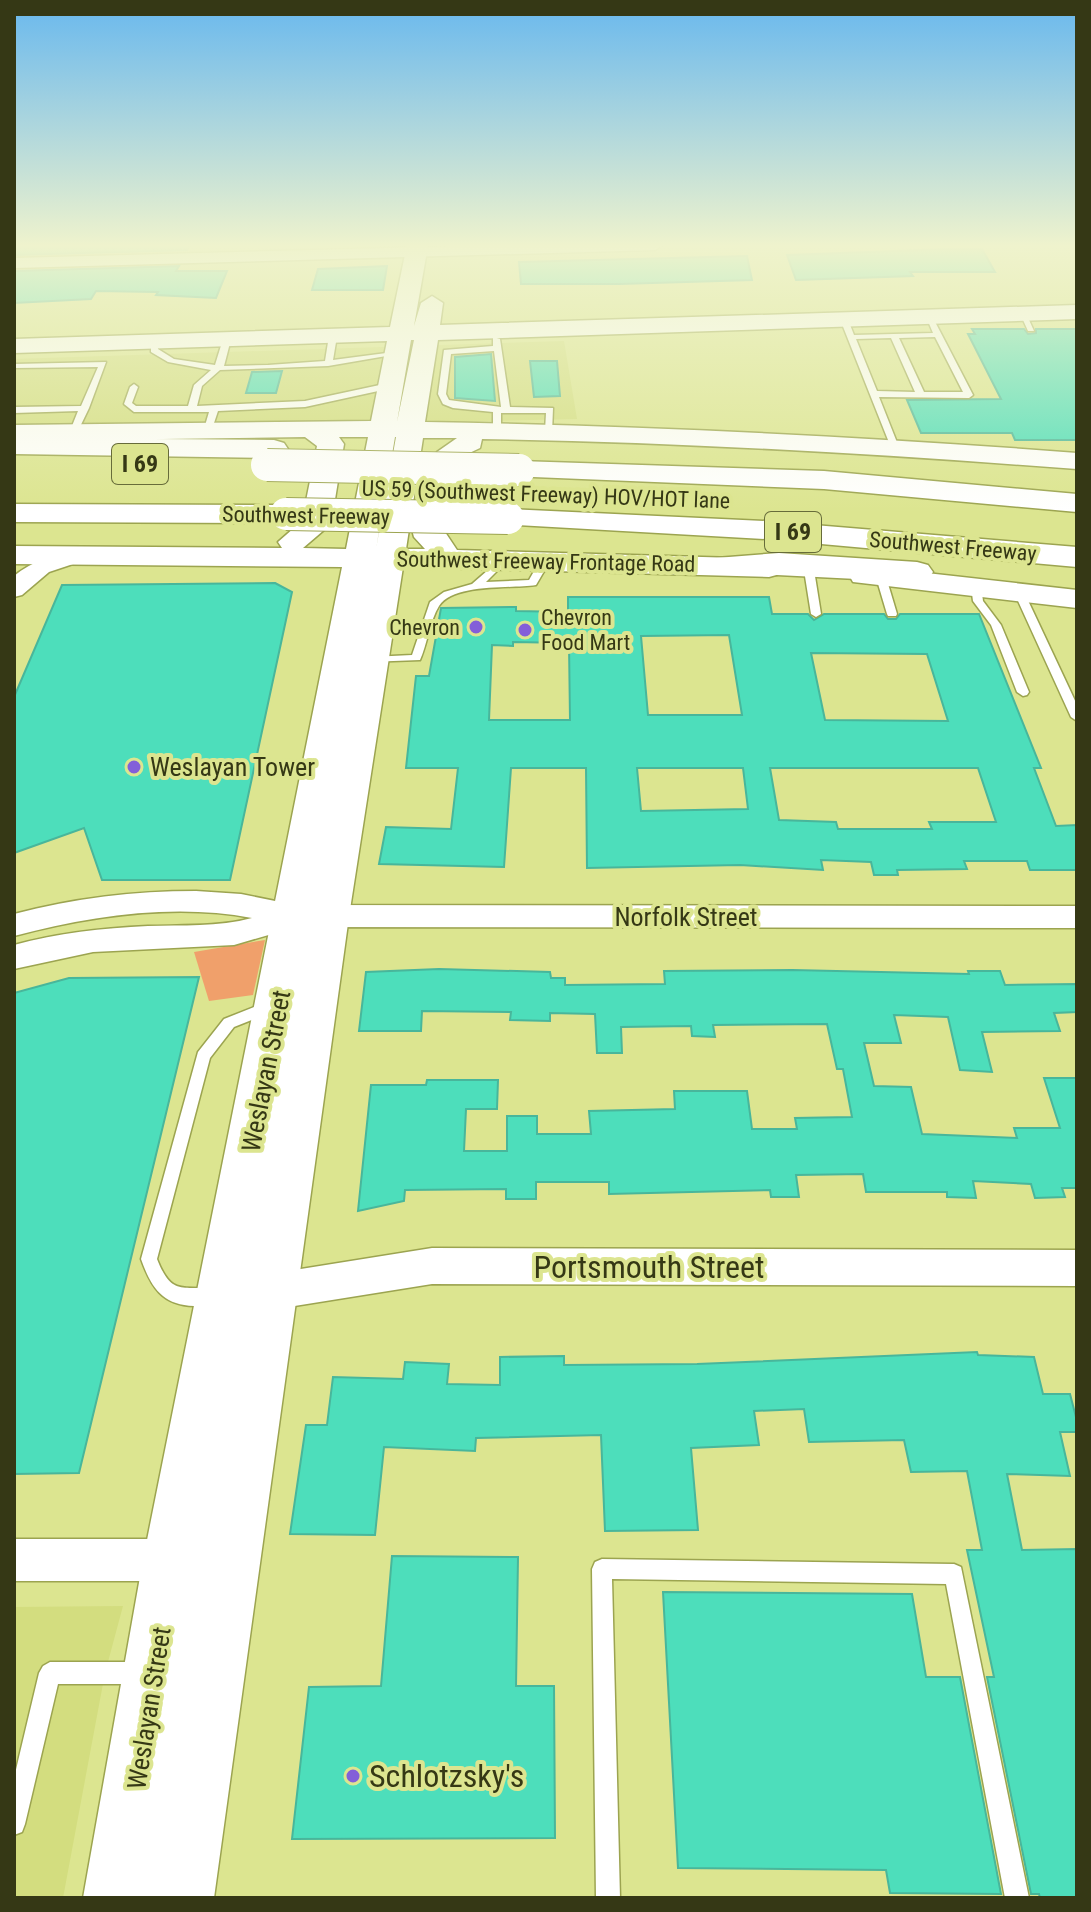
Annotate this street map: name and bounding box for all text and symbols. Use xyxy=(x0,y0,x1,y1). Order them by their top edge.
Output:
road number: I 69 xyxy=(112,444,168,484)
street label: US 59 (Southwest Freeway) HOV/HOT lane xyxy=(361,476,731,514)
street label: Southwest Freeway xyxy=(222,502,390,529)
road number: I 69 xyxy=(765,512,821,552)
street label: Southwest Freeway xyxy=(868,527,1038,566)
street label: Southwest Freeway Frontage Road xyxy=(396,546,696,577)
place label: Chevron Food Mart xyxy=(541,605,630,655)
place label: Chevron xyxy=(389,615,460,640)
marker: Chevron xyxy=(467,618,485,636)
marker: Chevron Food Mart xyxy=(516,621,534,639)
place label: Weslayan Tower xyxy=(150,752,315,782)
marker: Weslayan Tower xyxy=(125,758,143,776)
street label: Norfolk Street xyxy=(614,902,758,932)
street label: Weslayan Street xyxy=(236,988,296,1154)
street label: Portsmouth Street xyxy=(533,1248,765,1286)
street label: Weslayan Street xyxy=(121,1625,177,1791)
place label: Schlotzsky's xyxy=(369,1757,524,1795)
marker: Schlotzsky's xyxy=(344,1767,362,1785)

